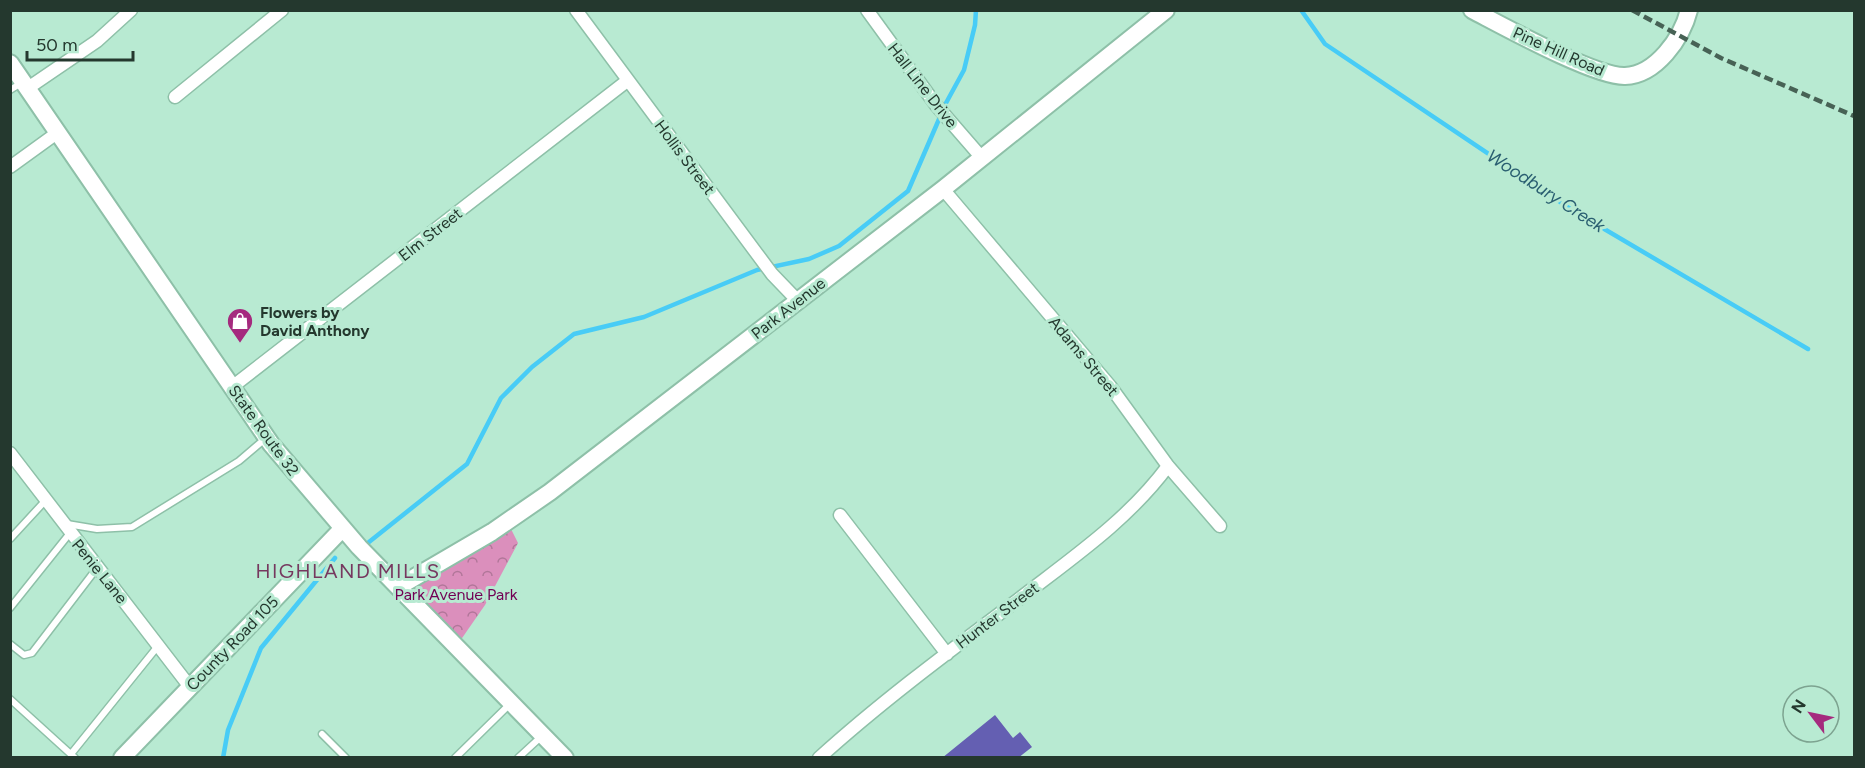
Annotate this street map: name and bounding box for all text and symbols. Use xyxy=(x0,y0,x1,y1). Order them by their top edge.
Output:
street label: Pine Hill Road xyxy=(1510,23,1607,80)
scale bar xyxy=(27,24,134,62)
text: 50 m xyxy=(36,34,78,56)
street label: Hall Line Drive xyxy=(884,39,962,131)
street label: Hollis Street xyxy=(650,116,719,198)
water label: Woodbury Creek xyxy=(1483,145,1610,238)
street label: Elm Street xyxy=(395,204,466,265)
street label: Park Avenue xyxy=(748,274,829,343)
place label: Flowers by David Anthony xyxy=(260,303,370,340)
shop icon: Flowers by David Anthony xyxy=(225,306,255,344)
street label: Adams Street xyxy=(1045,313,1122,400)
street label: State Route 32 xyxy=(224,381,303,479)
street label: Penie Lane xyxy=(68,535,131,608)
district label: HIGHLAND MILLS xyxy=(255,559,441,583)
street label: Hunter Street xyxy=(952,578,1042,653)
park label: Park Avenue Park xyxy=(395,585,518,604)
street label: County Road 105 xyxy=(182,592,282,695)
north arrow xyxy=(1781,684,1841,744)
text: N xyxy=(1787,696,1810,717)

